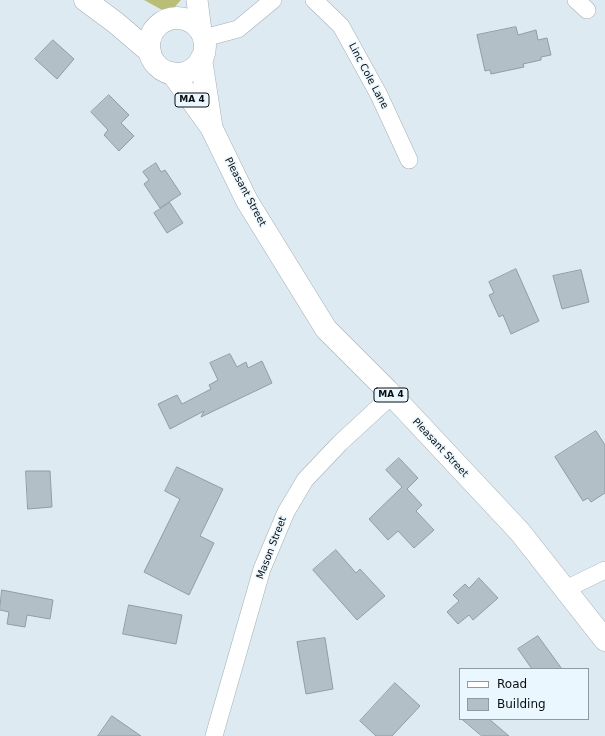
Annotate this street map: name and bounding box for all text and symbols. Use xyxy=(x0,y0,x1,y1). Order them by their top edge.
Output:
street label: Linc Cole Lane xyxy=(346,41,390,111)
road number: MA 4 xyxy=(175,93,209,107)
street label: Pleasant Street xyxy=(222,156,268,228)
road number: MA 4 xyxy=(374,388,408,402)
street label: Pleasant Street xyxy=(410,416,470,480)
street label: Mason Street xyxy=(255,515,289,581)
legend xyxy=(459,668,589,720)
text: Road xyxy=(497,677,527,691)
text: Building xyxy=(497,697,546,711)

